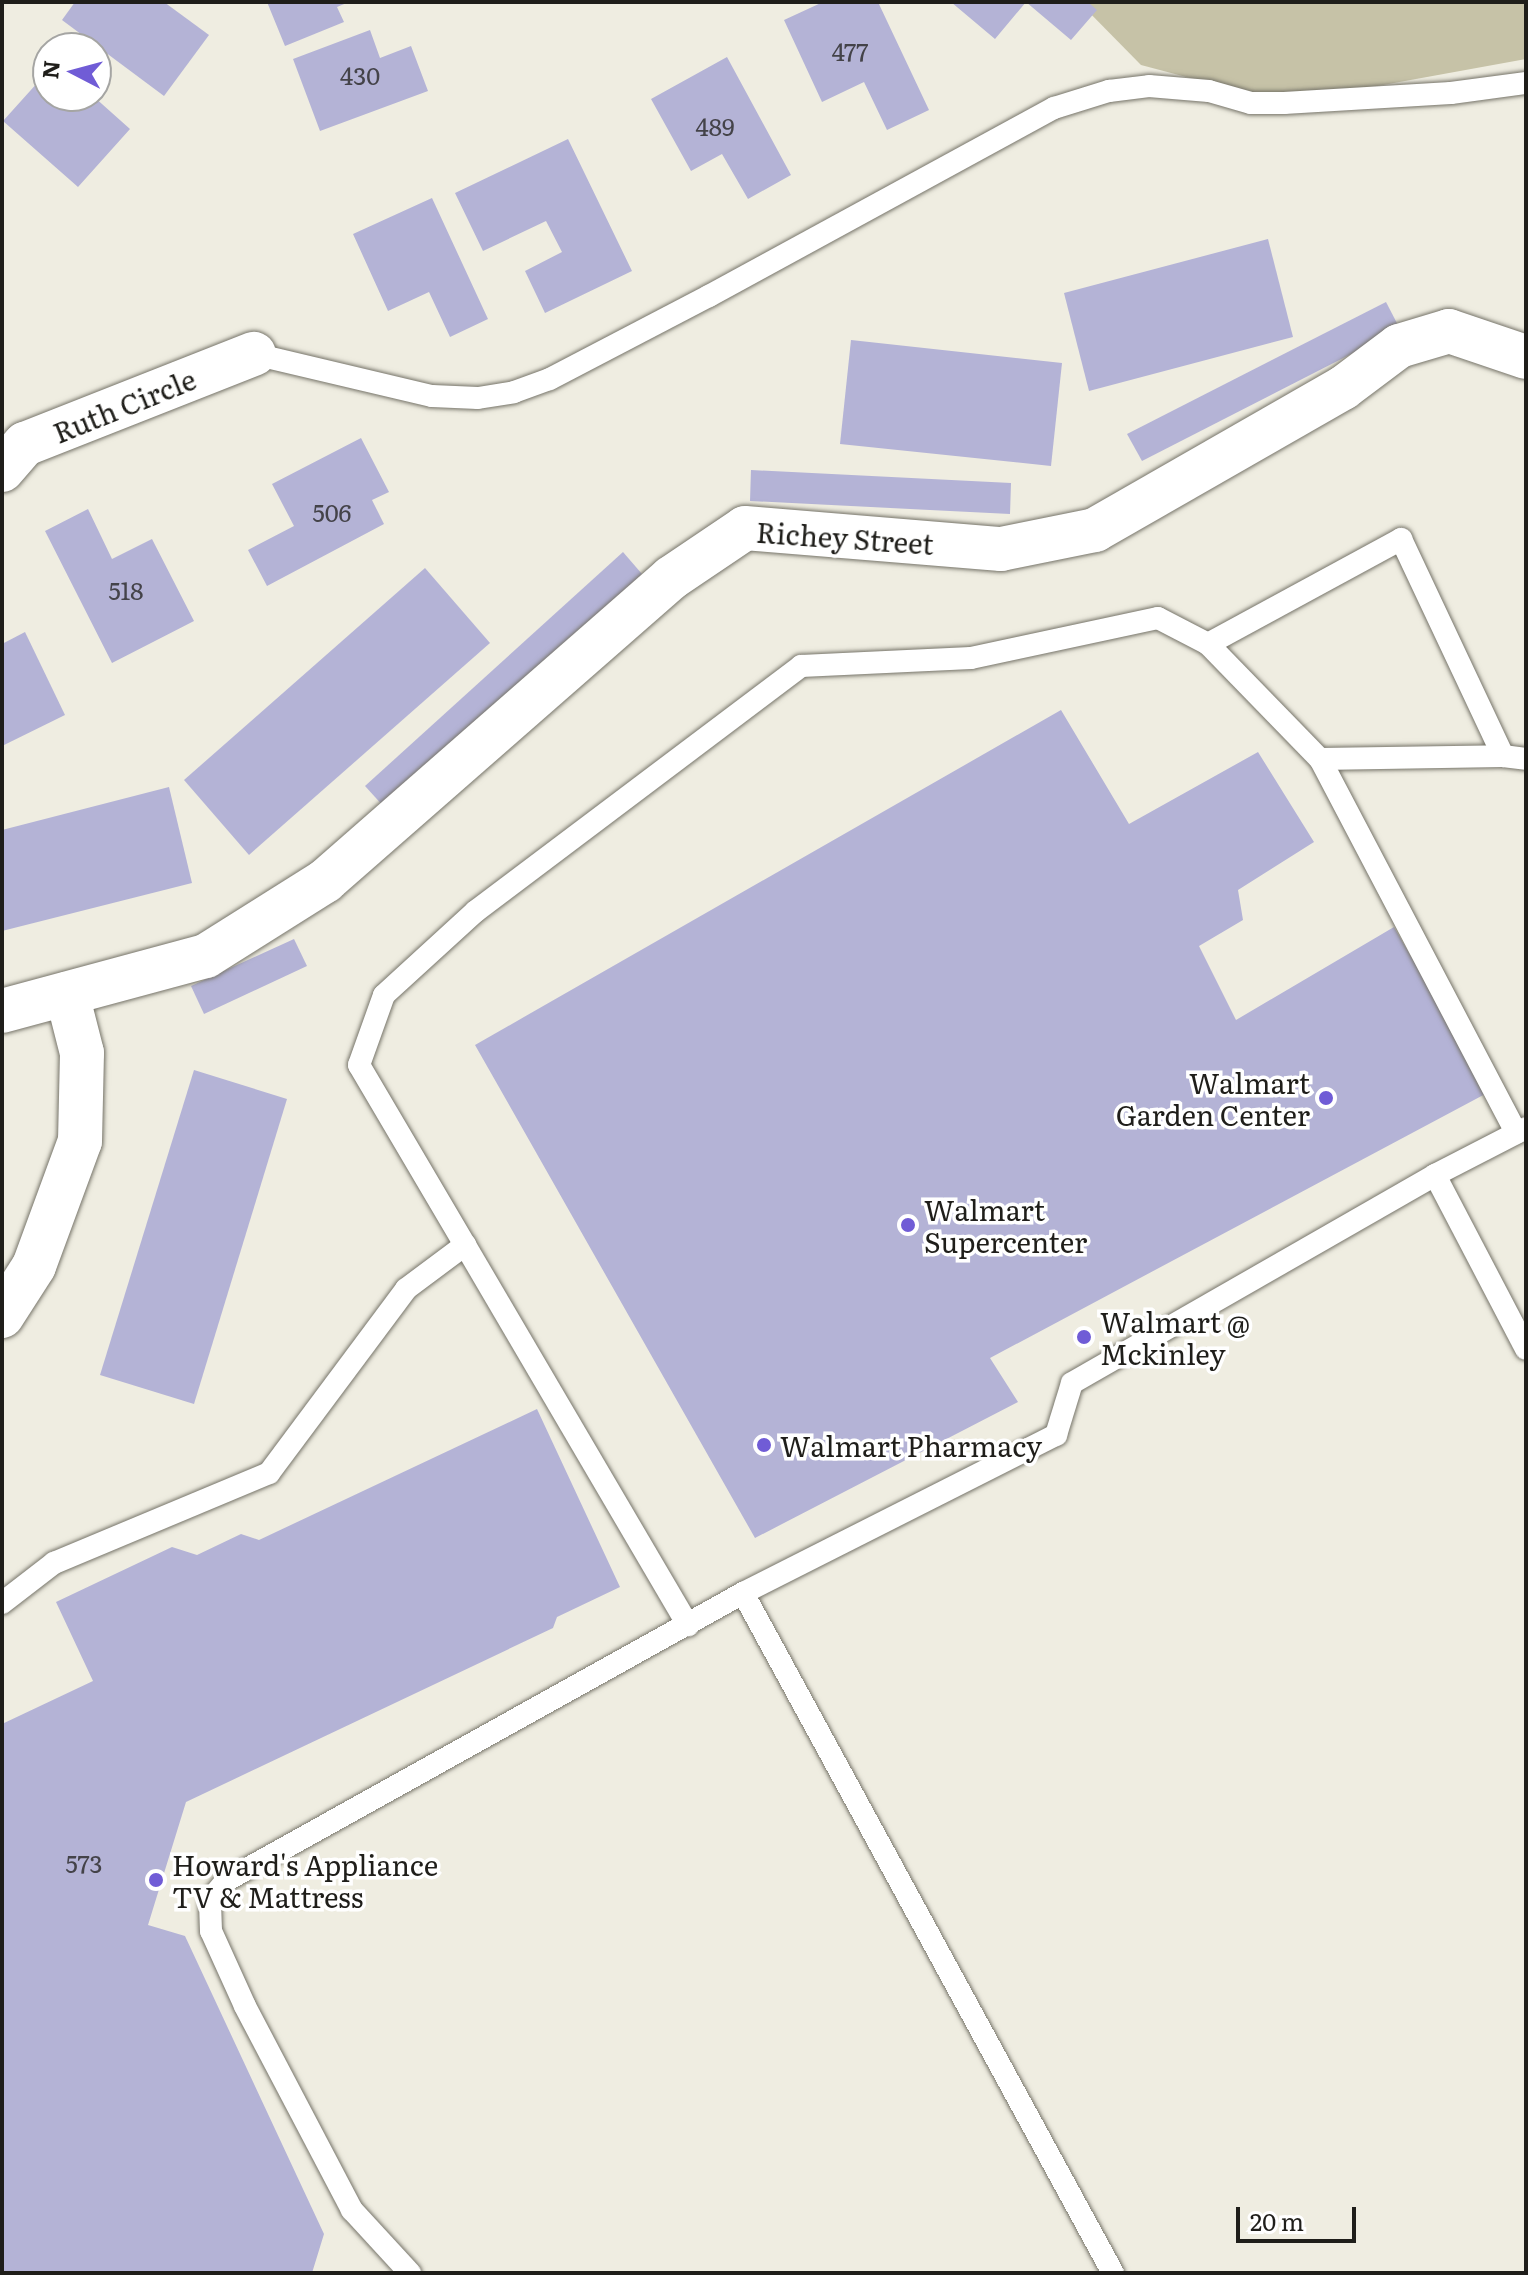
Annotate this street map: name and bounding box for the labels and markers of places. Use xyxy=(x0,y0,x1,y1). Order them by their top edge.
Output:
place label: Walmart Garden Center xyxy=(1116,1065,1310,1131)
marker: Walmart Garden Center xyxy=(1317,1089,1335,1107)
place label: Walmart Supercenter xyxy=(924,1192,1087,1258)
marker: Walmart Supercenter xyxy=(899,1216,917,1234)
place label: Walmart @ Mckinley xyxy=(1100,1304,1250,1370)
marker: Walmart @ Mckinley xyxy=(1075,1328,1093,1346)
place label: Walmart Pharmacy xyxy=(780,1428,1042,1462)
marker: Walmart Pharmacy xyxy=(755,1436,773,1454)
place label: Howard's Appliance TV & Mattress xyxy=(172,1847,438,1913)
marker: Howard's Appliance TV & Mattress xyxy=(147,1871,165,1889)

